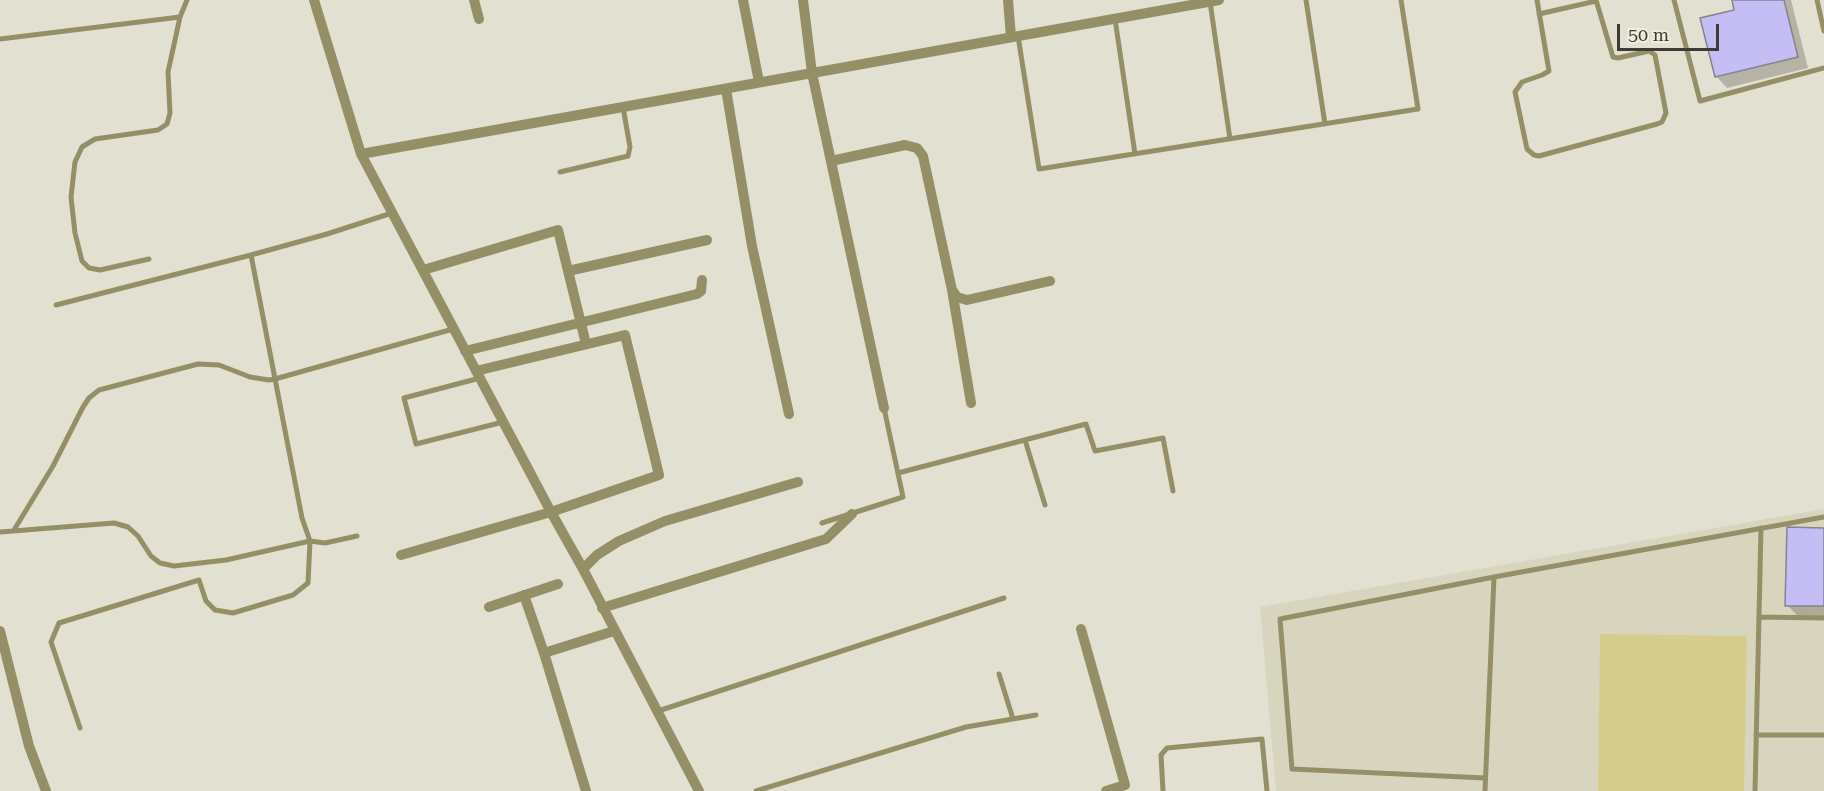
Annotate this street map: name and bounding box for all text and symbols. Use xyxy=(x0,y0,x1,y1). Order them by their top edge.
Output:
scale bar xyxy=(1620,12,1722,50)
text: 50 m xyxy=(1628,24,1669,45)

